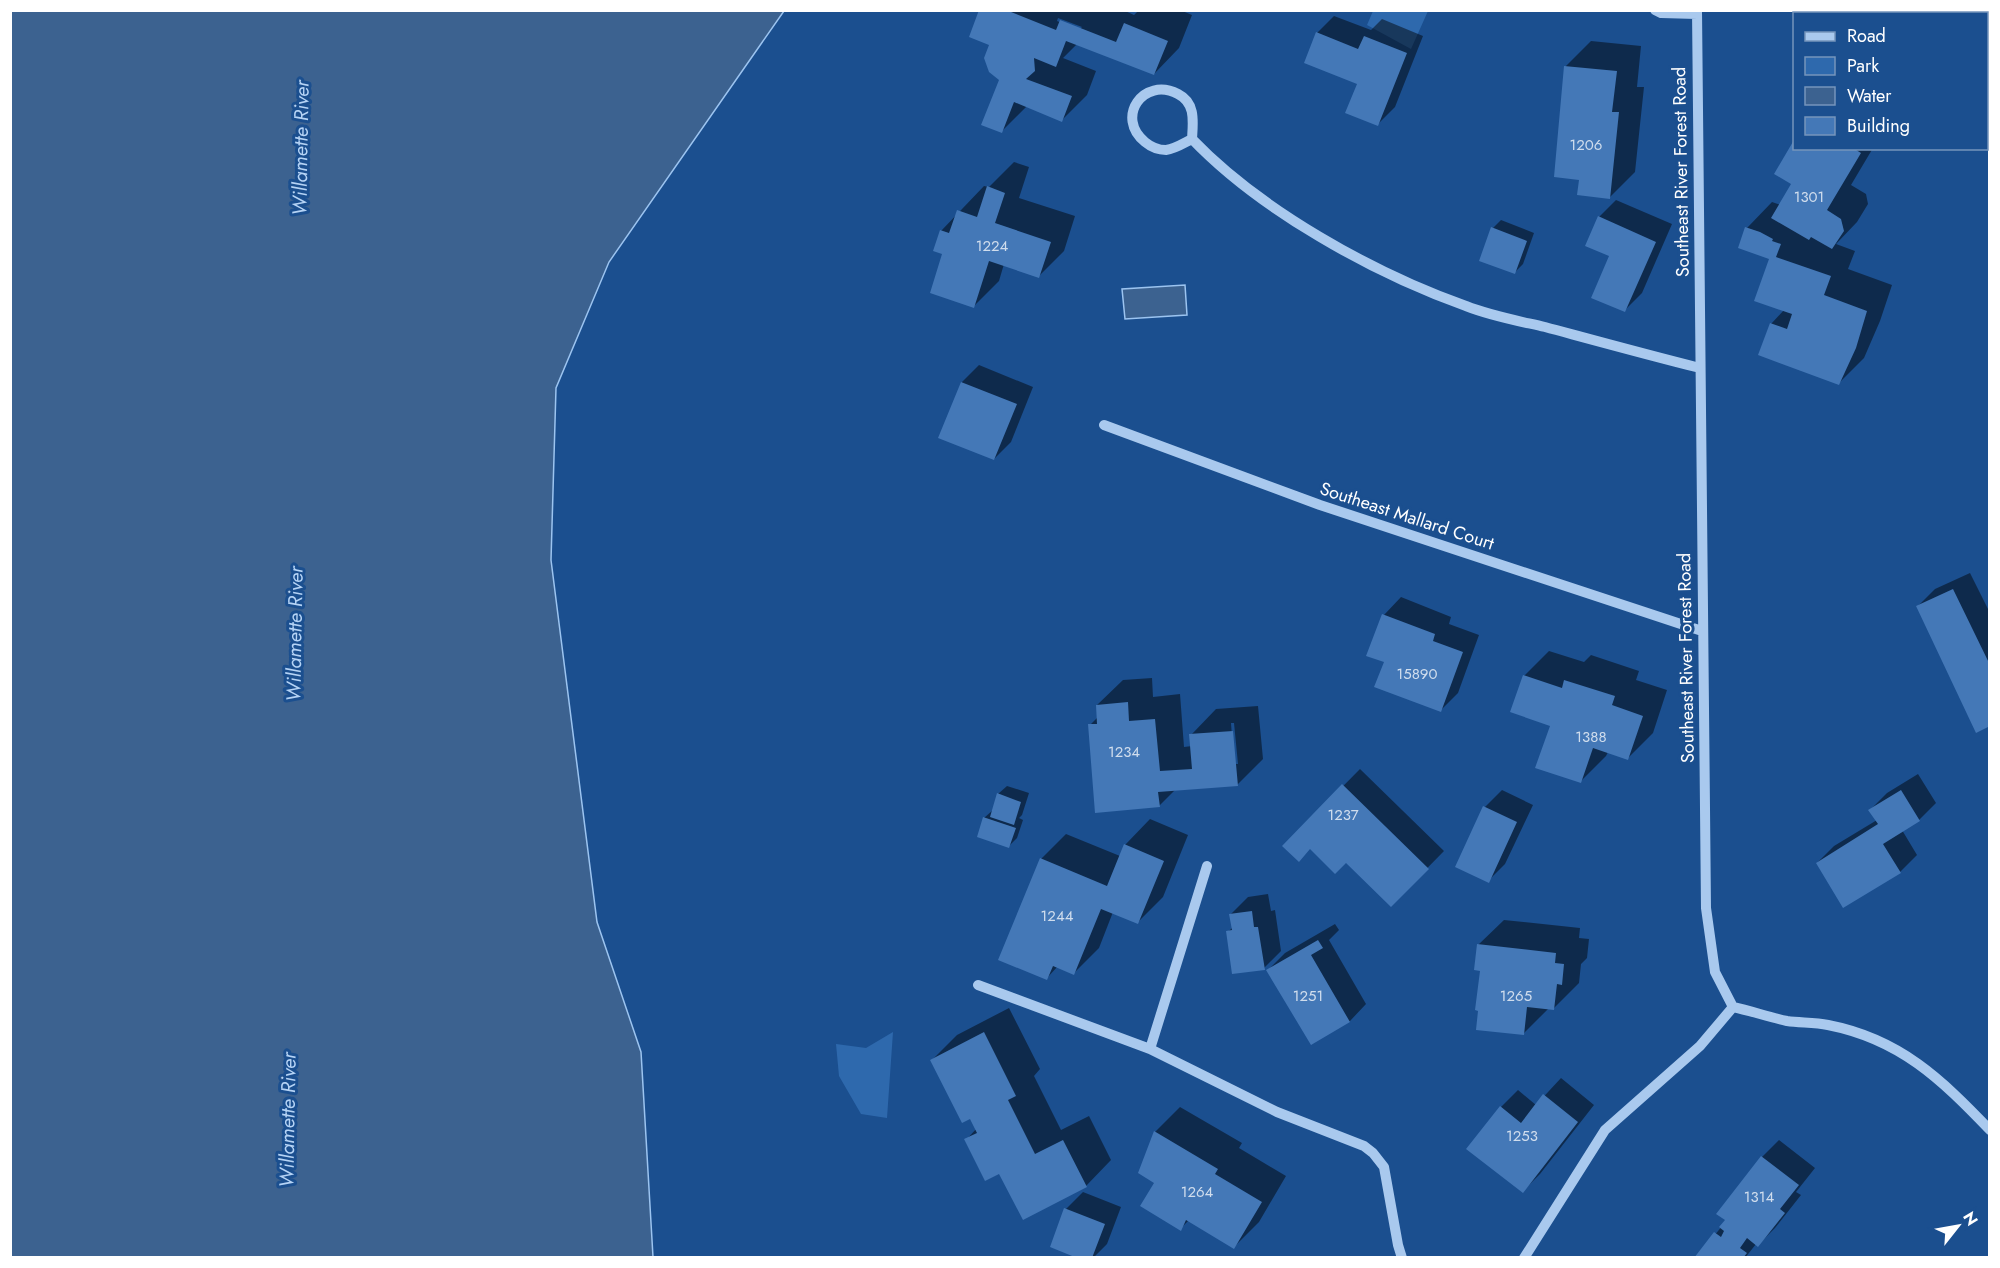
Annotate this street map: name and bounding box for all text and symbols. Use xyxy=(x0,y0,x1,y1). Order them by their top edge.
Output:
legend xyxy=(1793,12,1988,150)
text: Road xyxy=(1847,23,1886,49)
text: Park xyxy=(1847,53,1879,79)
street label: Southeast River Forest Road xyxy=(1666,67,1696,277)
water label: Willamette River xyxy=(285,79,317,216)
text: Water xyxy=(1847,83,1892,109)
text: Building xyxy=(1847,113,1910,139)
house number: 1206 xyxy=(1570,134,1602,156)
house number: 1301 xyxy=(1794,186,1824,208)
house number: 1224 xyxy=(976,235,1009,257)
street label: Southeast Mallard Court xyxy=(1316,476,1498,557)
street label: Southeast River Forest Road xyxy=(1671,553,1701,763)
water label: Willamette River xyxy=(279,565,311,702)
house number: 15890 xyxy=(1396,663,1438,685)
house number: 1388 xyxy=(1575,726,1607,748)
house number: 1234 xyxy=(1108,741,1140,763)
house number: 1237 xyxy=(1327,804,1359,826)
house number: 1244 xyxy=(1041,905,1074,927)
house number: 1251 xyxy=(1293,985,1323,1007)
house number: 1265 xyxy=(1500,985,1532,1007)
water label: Willamette River xyxy=(272,1051,304,1188)
house number: 1253 xyxy=(1506,1125,1538,1147)
house number: 1264 xyxy=(1181,1181,1214,1203)
house number: 1314 xyxy=(1744,1186,1774,1208)
north arrow xyxy=(1928,1196,1988,1256)
text: N xyxy=(1957,1207,1984,1230)

